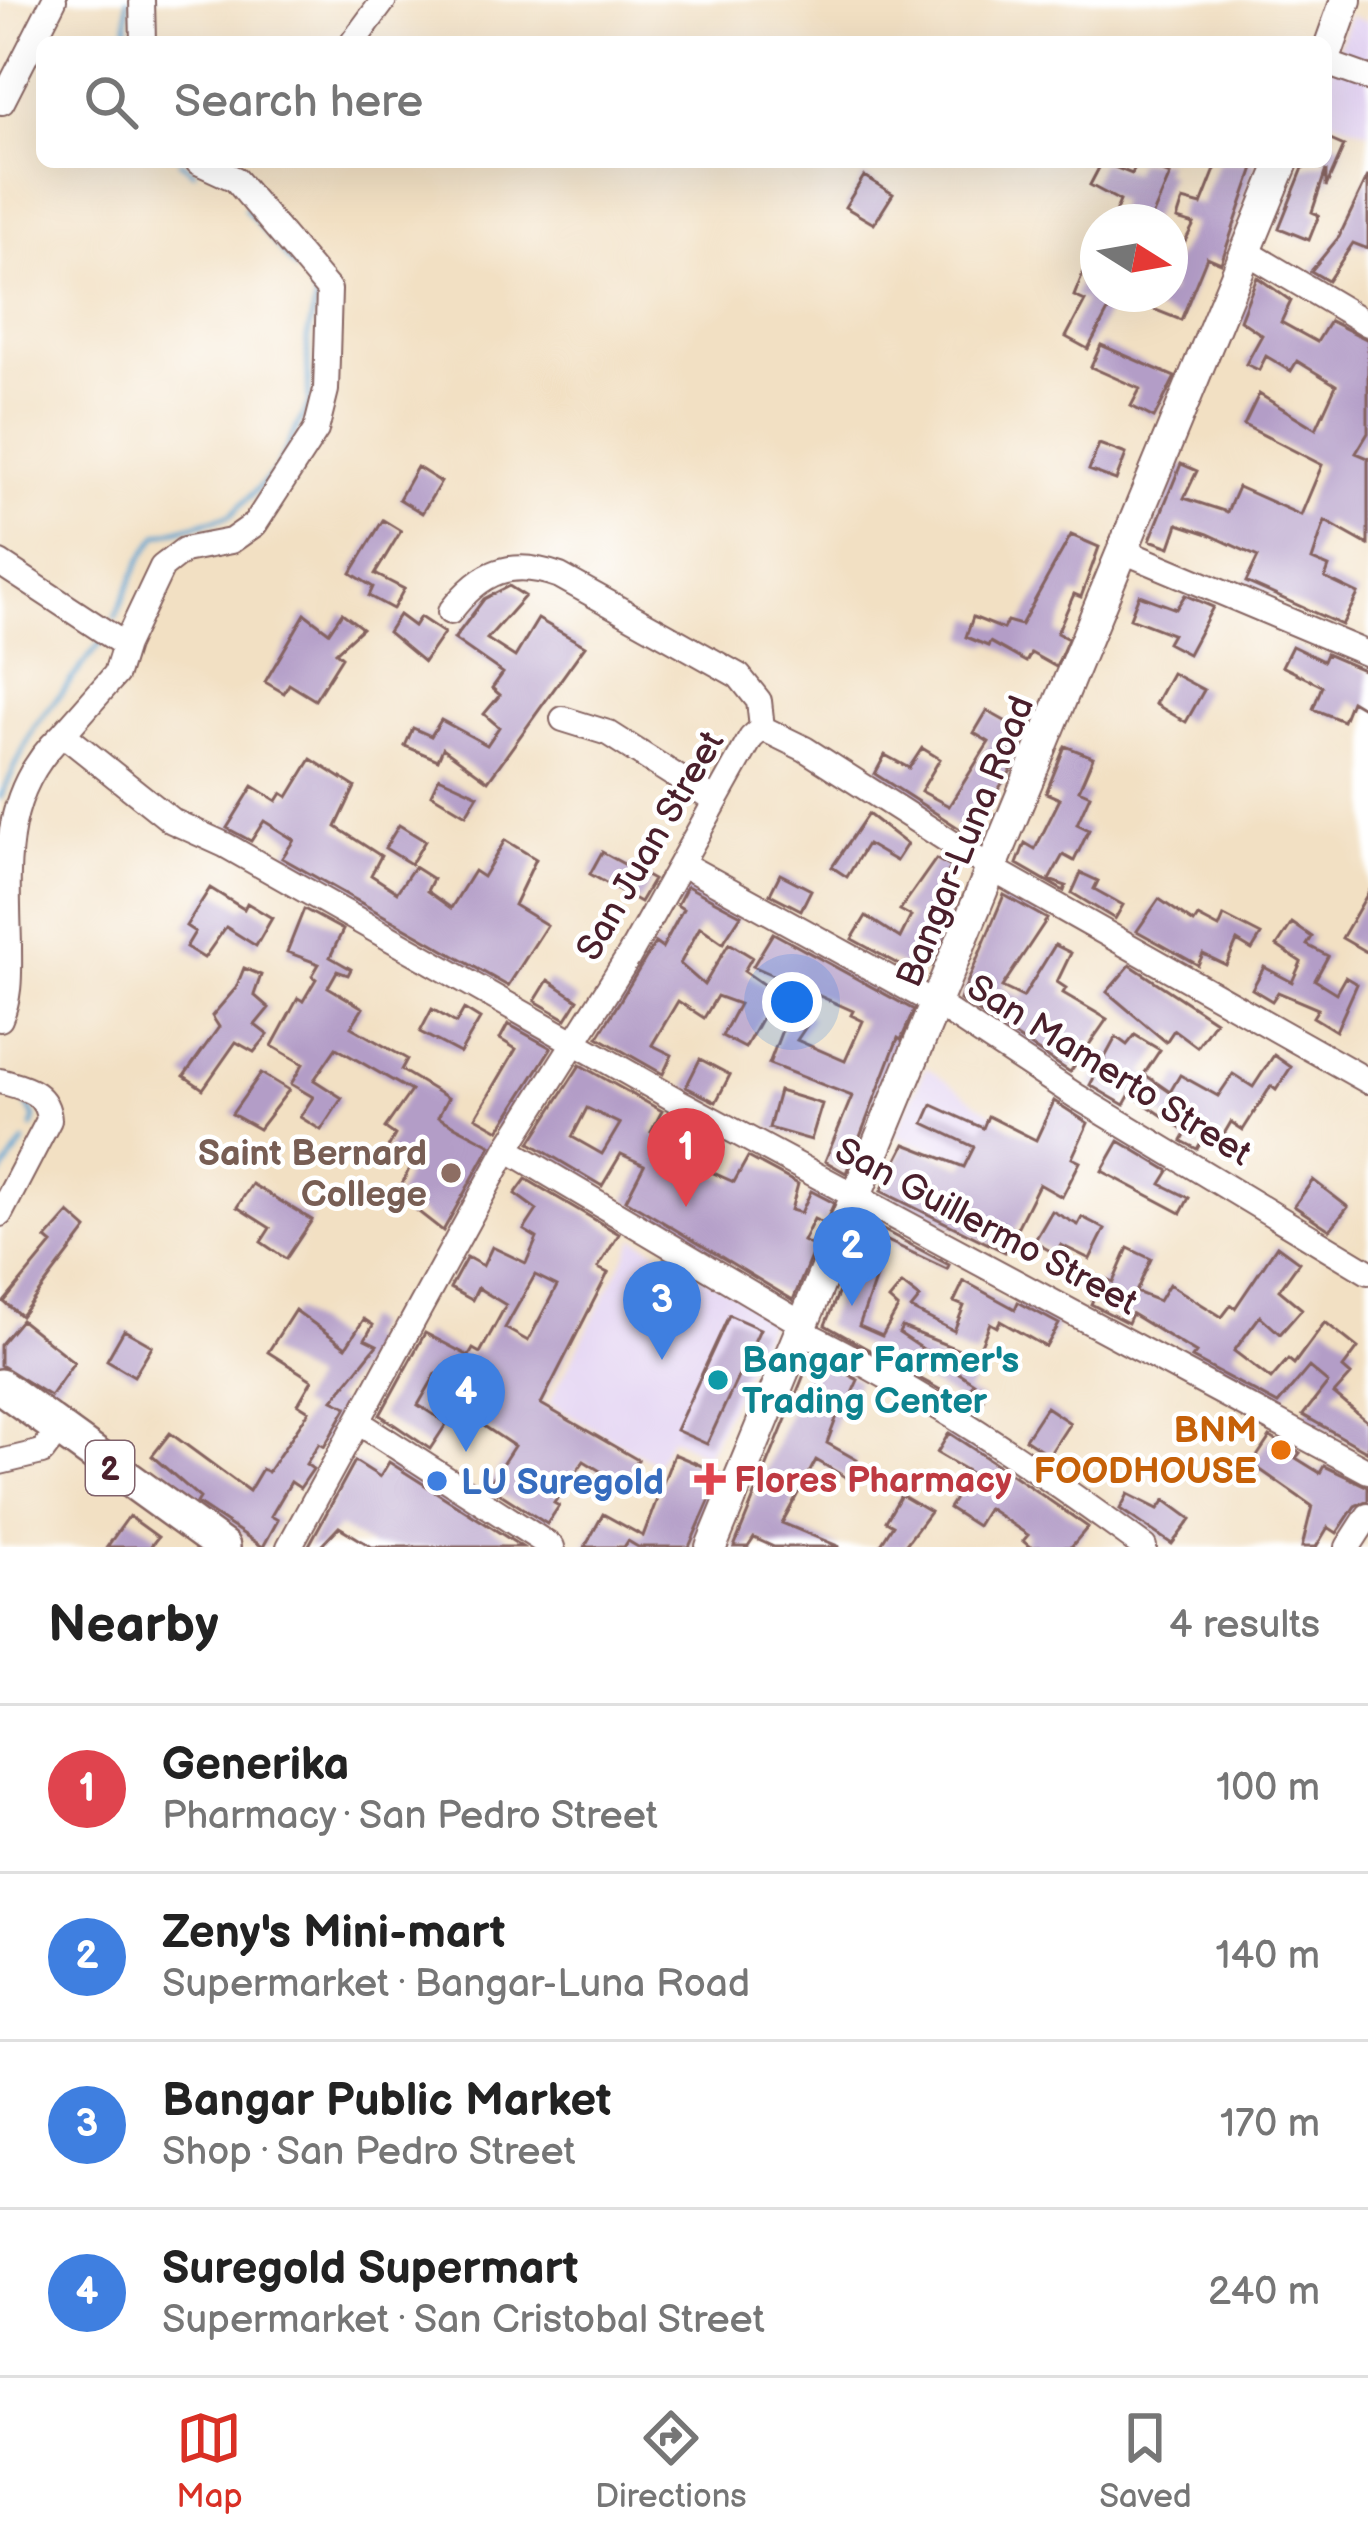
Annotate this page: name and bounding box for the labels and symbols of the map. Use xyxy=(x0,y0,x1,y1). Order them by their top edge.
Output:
north arrow xyxy=(1080,204,1188,312)
street label: Bangar-Luna Road xyxy=(888,690,1044,994)
street label: San Juan Street xyxy=(568,724,734,969)
street label: San Mamerto Street xyxy=(959,966,1258,1176)
your location xyxy=(762,972,822,1032)
pin: 1 xyxy=(647,1108,725,1207)
street label: San Guillermo Street xyxy=(827,1129,1144,1325)
place label: Saint Bernard College xyxy=(198,1133,427,1217)
marker: Saint Bernard College xyxy=(438,1160,464,1186)
pin: 2 xyxy=(813,1207,891,1306)
pin: 3 xyxy=(623,1261,701,1360)
place label: Bangar Farmer's Trading Center xyxy=(742,1340,1019,1424)
pin: 4 xyxy=(427,1353,505,1452)
marker: Bangar Farmer's Trading Center xyxy=(705,1367,731,1393)
place label: BNM FOODHOUSE xyxy=(1034,1410,1257,1494)
marker: BNM FOODHOUSE xyxy=(1268,1437,1294,1463)
road number: 2 xyxy=(86,1441,134,1495)
place label: Flores Pharmacy xyxy=(734,1460,1012,1503)
place label: LU Suregold xyxy=(461,1462,664,1505)
marker: Flores Pharmacy xyxy=(697,1466,723,1492)
marker: LU Suregold xyxy=(424,1468,450,1494)

